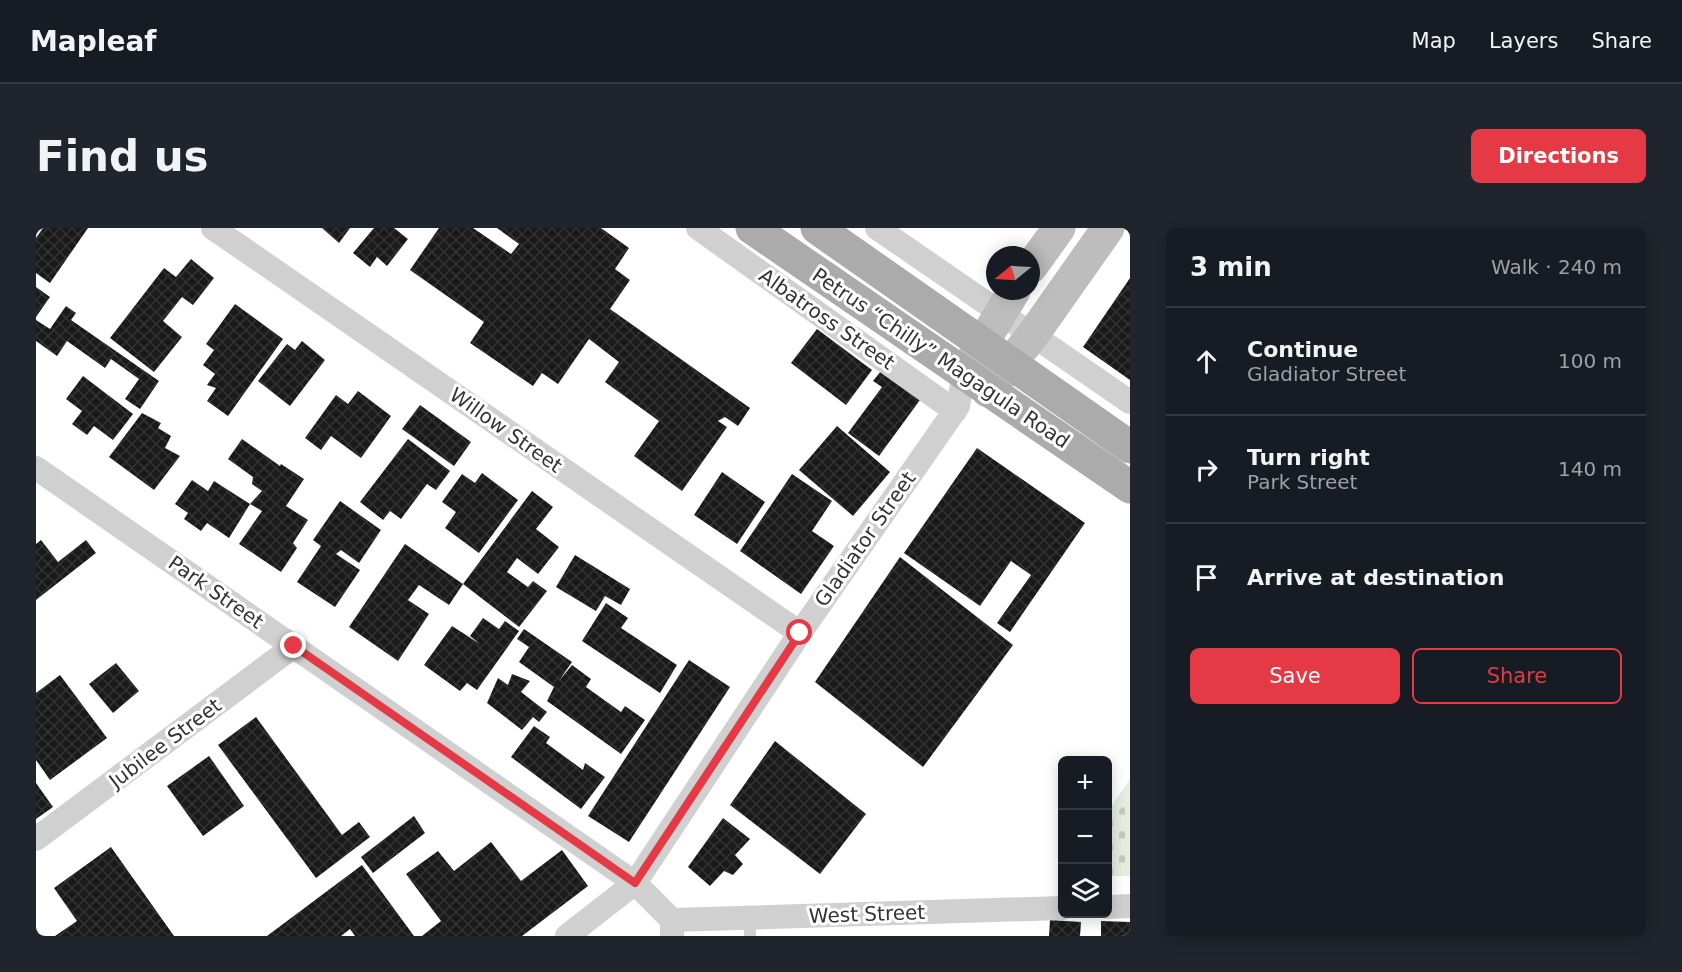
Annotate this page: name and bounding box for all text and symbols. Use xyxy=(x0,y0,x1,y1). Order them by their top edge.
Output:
text: Mapleaf xyxy=(30,25,156,58)
text: Map xyxy=(1412,29,1456,53)
text: Layers xyxy=(1489,29,1558,53)
text: Share xyxy=(1591,29,1652,53)
button: Directions xyxy=(1471,129,1646,183)
text: Find us xyxy=(36,132,209,181)
north arrow xyxy=(986,246,1040,300)
text: 3 min xyxy=(1190,252,1272,282)
text: Walk · 240 m xyxy=(1491,255,1622,279)
street label: Albatross Street xyxy=(755,263,900,375)
street label: Petrus “Chilly” Magagula Road xyxy=(808,263,1074,453)
text: Continue xyxy=(1247,337,1358,362)
icon: ahead xyxy=(1190,345,1223,378)
text: 100 m xyxy=(1558,349,1622,373)
text: Gladiator Street xyxy=(1247,362,1406,386)
street label: Willow Street xyxy=(445,382,567,478)
text: Turn right xyxy=(1247,445,1370,470)
icon: right xyxy=(1190,453,1223,486)
text: 140 m xyxy=(1558,457,1622,481)
street label: Gladiator Street xyxy=(809,467,921,611)
text: Park Street xyxy=(1247,470,1357,494)
street label: Park Street xyxy=(164,551,268,634)
icon: arrive xyxy=(1190,561,1223,594)
text: Arrive at destination xyxy=(1247,565,1504,590)
route start xyxy=(786,619,812,645)
route end xyxy=(280,632,306,658)
button: Save xyxy=(1190,648,1400,704)
button: Share xyxy=(1412,648,1622,704)
street label: Jubilee Street xyxy=(103,693,226,794)
map controls xyxy=(1058,756,1112,918)
button: + xyxy=(1058,756,1112,810)
button: − xyxy=(1058,810,1112,864)
button: layers xyxy=(1058,864,1112,918)
street label: West Street xyxy=(808,900,926,928)

